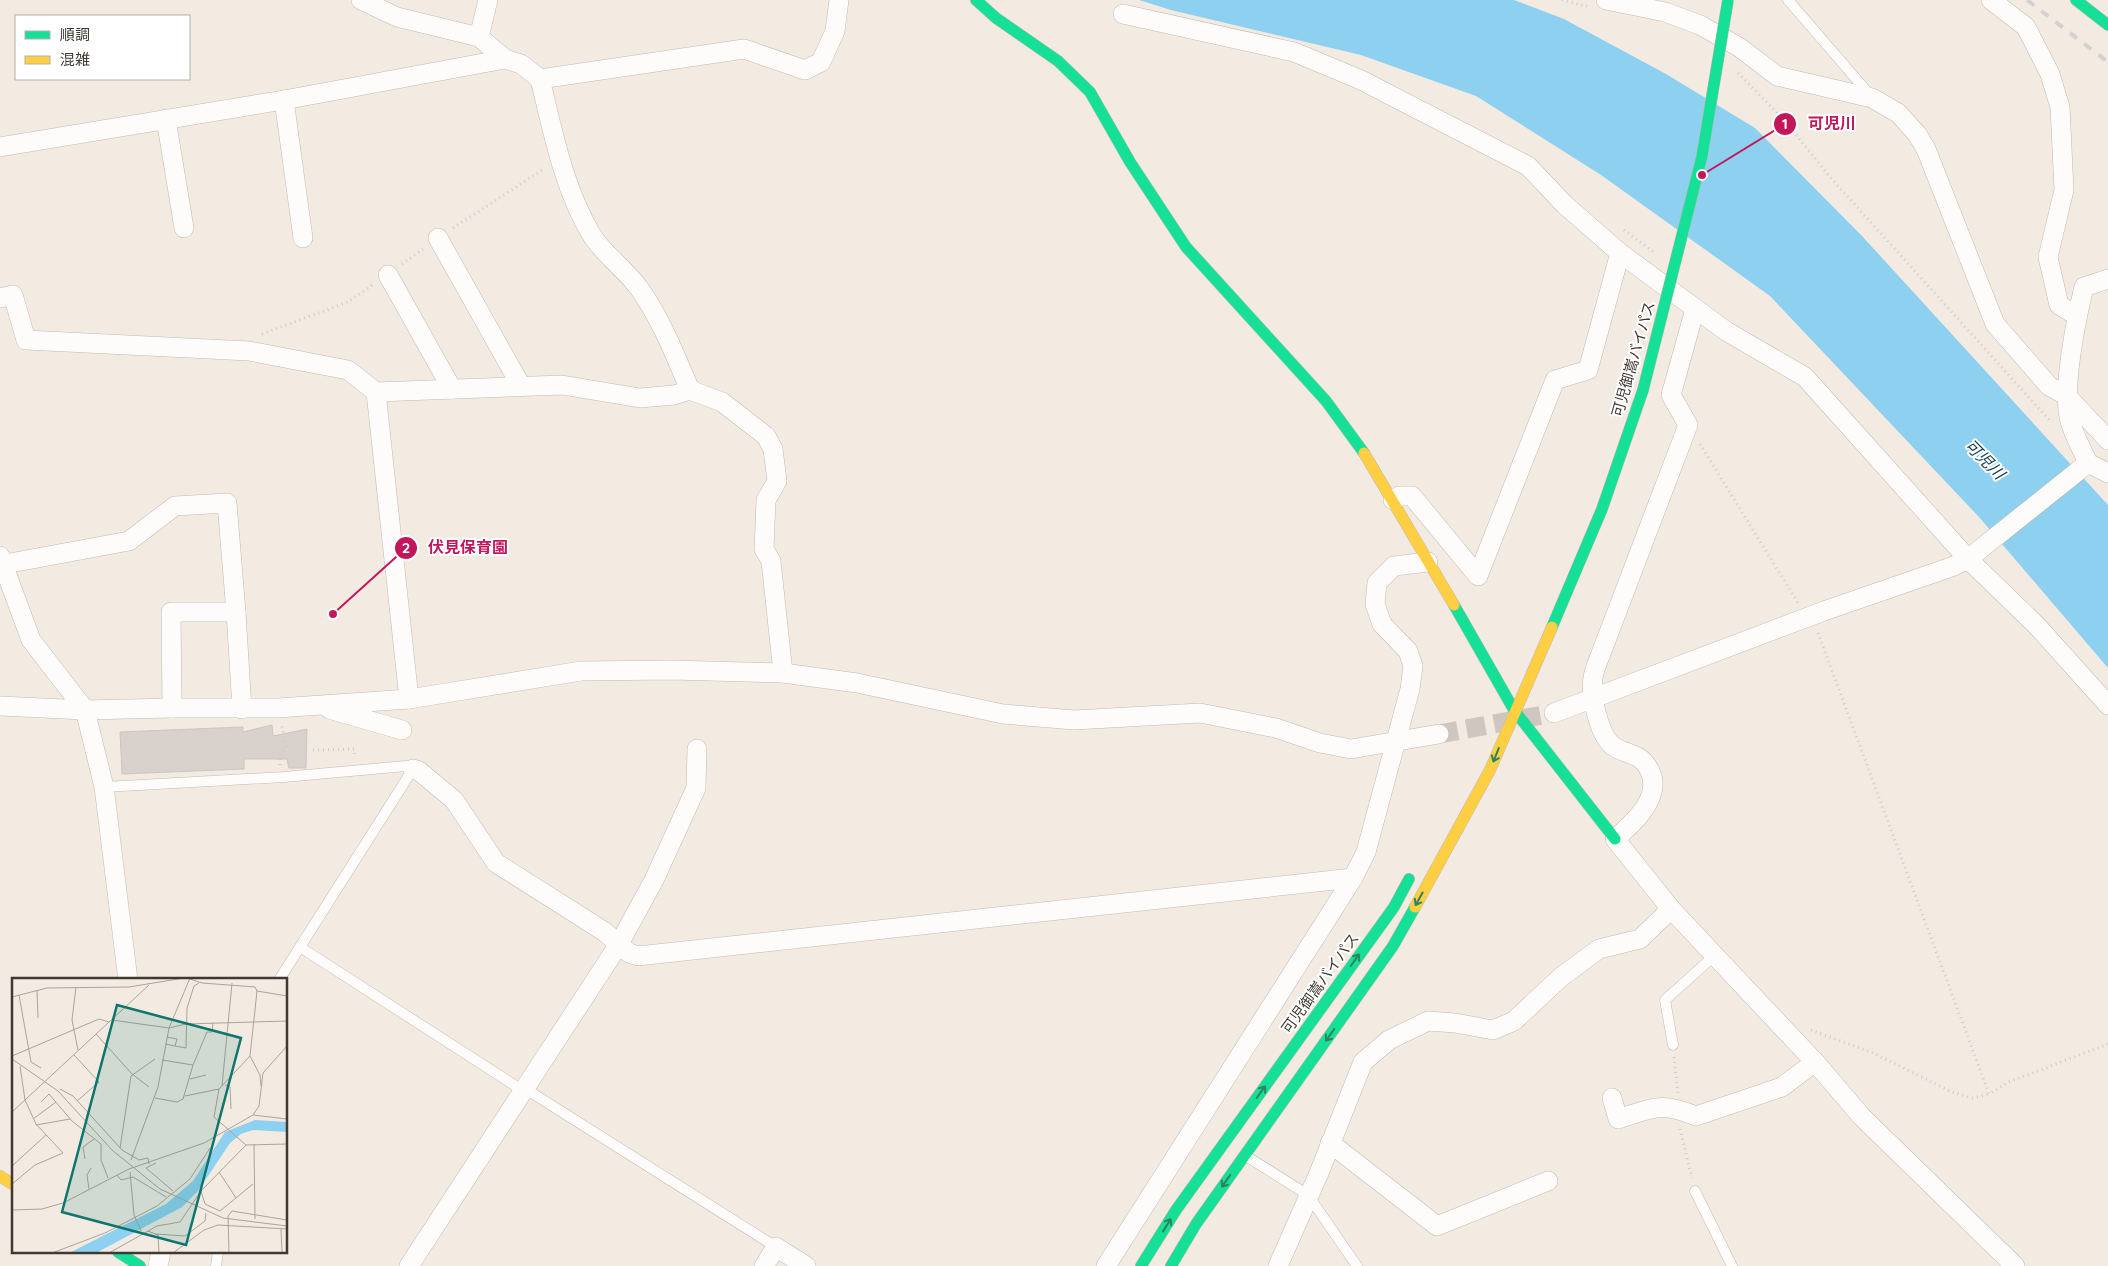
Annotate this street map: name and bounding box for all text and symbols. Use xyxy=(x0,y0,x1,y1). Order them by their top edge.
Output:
legend xyxy=(15,15,190,80)
text: 順調 xyxy=(60,25,90,44)
text: 混雑 xyxy=(60,50,90,69)
callout: 可児川 xyxy=(1773,108,1866,139)
text: 可児川 xyxy=(1808,113,1856,133)
text: 1 xyxy=(1782,114,1788,133)
street label: 可児御嵩バイパス xyxy=(1607,299,1659,419)
water label: 可児川 xyxy=(1961,435,2010,484)
callout: 伏見保育園 xyxy=(393,532,518,563)
text: 伏見保育園 xyxy=(428,537,508,557)
text: 2 xyxy=(402,538,410,557)
one-way arrow xyxy=(1490,748,1499,763)
one-way arrow xyxy=(1414,891,1424,906)
street label: 可児御嵩バイパス xyxy=(1277,929,1363,1037)
one-way arrow xyxy=(1350,953,1360,967)
inset map xyxy=(12,978,288,1254)
one-way arrow xyxy=(1325,1027,1335,1041)
one-way arrow xyxy=(1255,1086,1266,1099)
one-way arrow xyxy=(1221,1174,1231,1188)
one-way arrow xyxy=(1162,1218,1172,1232)

